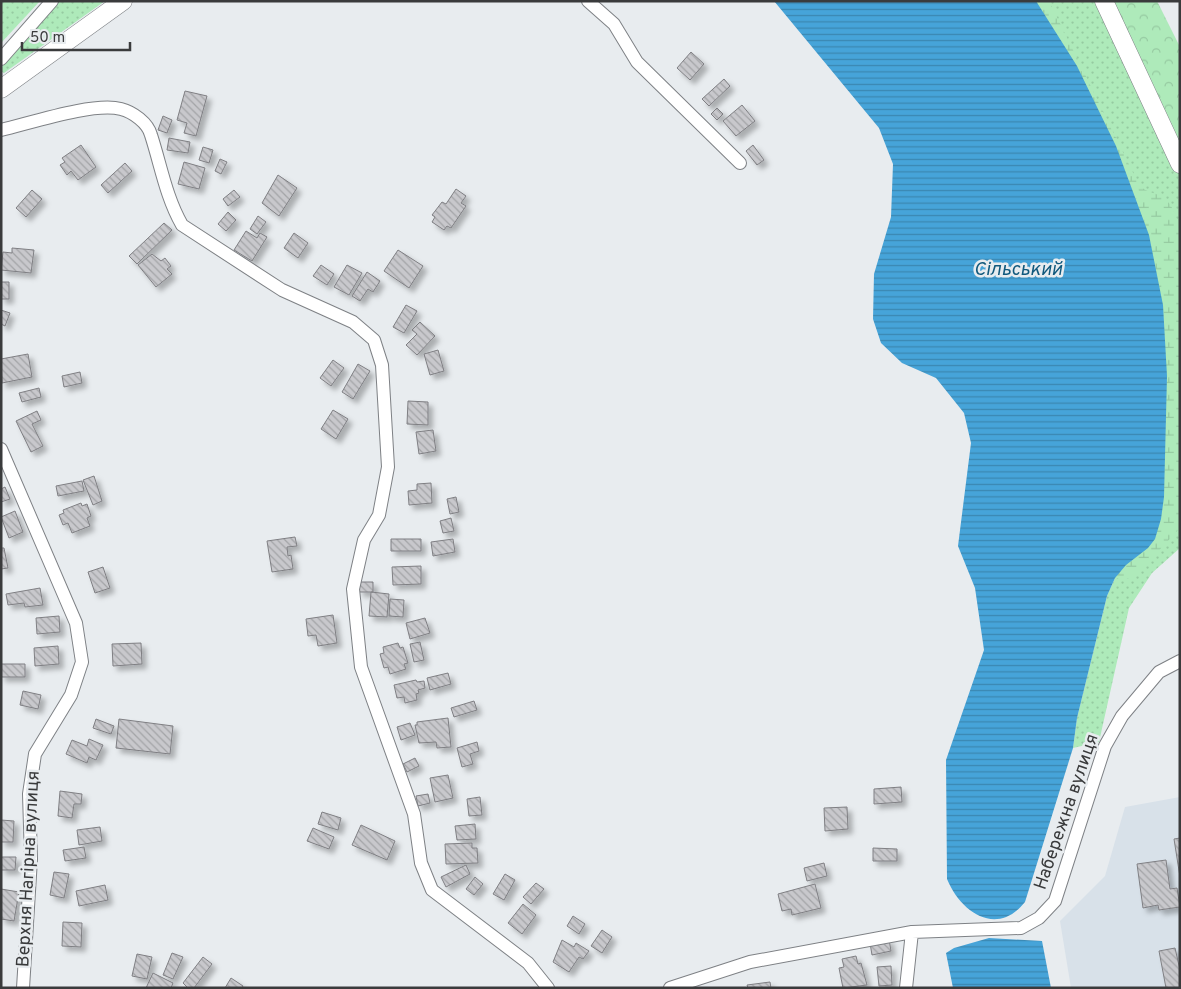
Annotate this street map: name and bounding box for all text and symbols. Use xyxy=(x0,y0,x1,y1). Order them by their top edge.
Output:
scale bar xyxy=(22,20,130,52)
text: 50 m xyxy=(30,29,65,48)
water label: Сільський xyxy=(974,258,1063,282)
street label: Набережна вулиця xyxy=(1030,731,1104,893)
street label: Верхня Нагірна вулиця xyxy=(12,770,46,968)

